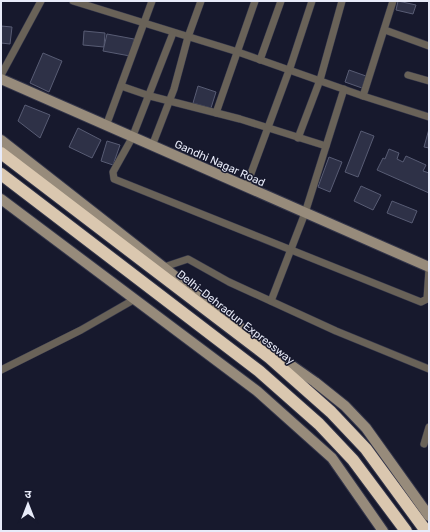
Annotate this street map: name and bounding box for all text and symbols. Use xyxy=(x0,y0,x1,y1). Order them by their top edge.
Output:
street label: Gandhi Nagar Road xyxy=(172,138,267,189)
street label: Delhi-Dehradun Expressway xyxy=(174,268,297,367)
north arrow xyxy=(8,484,48,524)
text: उ xyxy=(25,488,32,501)

